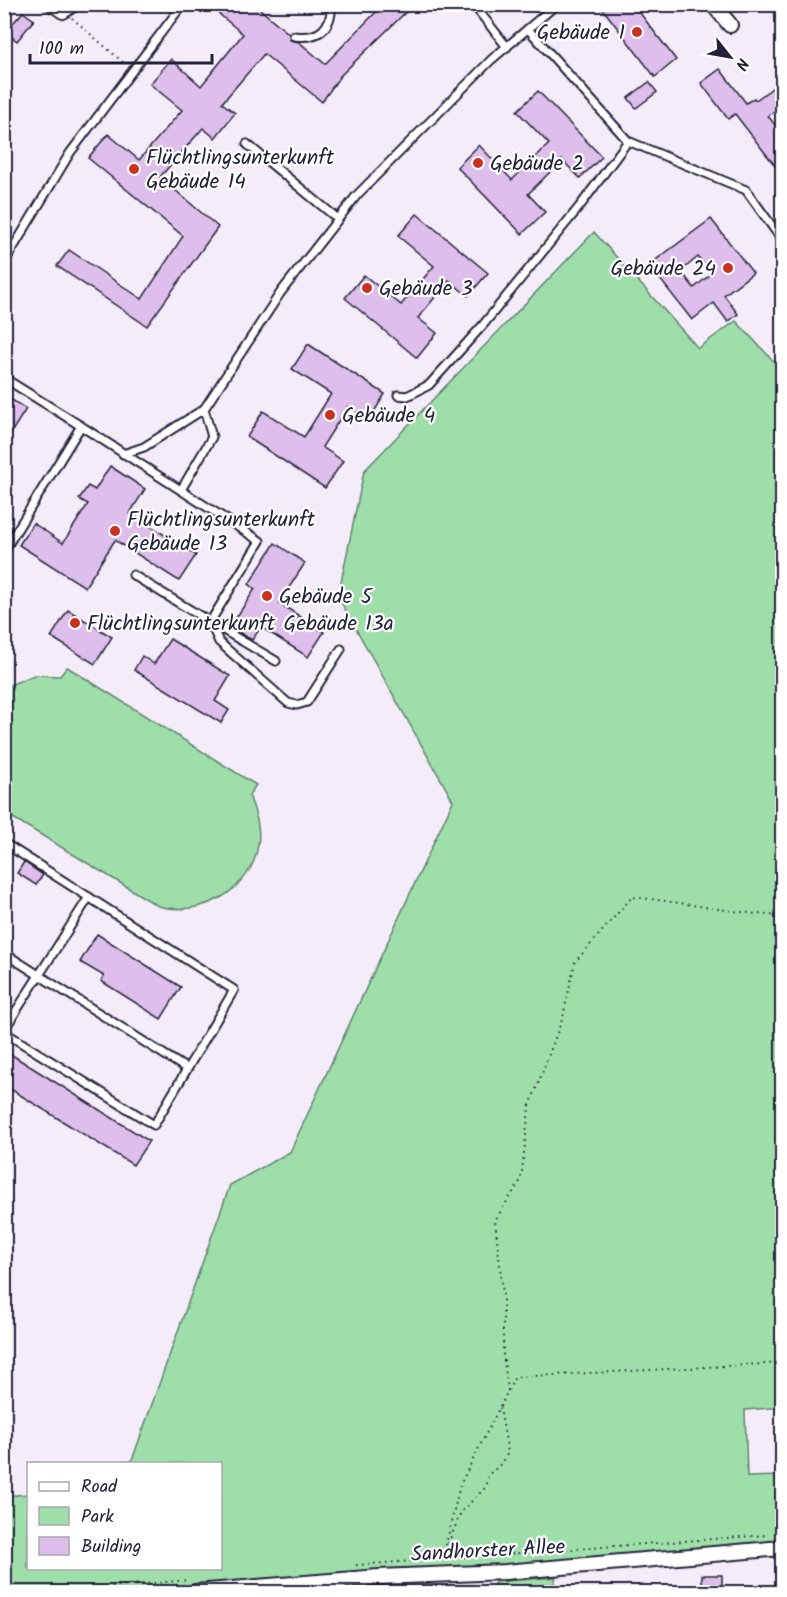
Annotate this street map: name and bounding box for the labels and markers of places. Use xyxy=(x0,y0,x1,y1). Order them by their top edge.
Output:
place label: Gebäude 1 xyxy=(537,17,625,50)
marker: Gebäude 1 xyxy=(630,25,644,39)
place label: Flüchtlingsunterkunft Gebäude 14 xyxy=(146,142,335,199)
place label: Gebäude 2 xyxy=(490,148,584,181)
marker: Gebäude 2 xyxy=(471,156,485,170)
marker: Flüchtlingsunterkunft Gebäude 14 xyxy=(127,162,141,176)
place label: Gebäude 24 xyxy=(611,253,716,286)
marker: Gebäude 24 xyxy=(721,261,735,275)
place label: Gebäude 3 xyxy=(379,273,473,306)
marker: Gebäude 3 xyxy=(360,281,374,295)
place label: Gebäude 4 xyxy=(342,400,435,433)
marker: Gebäude 4 xyxy=(323,408,337,422)
place label: Flüchtlingsunterkunft Gebäude 13 xyxy=(127,504,316,561)
marker: Flüchtlingsunterkunft Gebäude 13 xyxy=(108,524,122,538)
place label: Gebäude 5 xyxy=(279,581,374,614)
marker: Gebäude 5 xyxy=(260,589,274,603)
place label: Flüchtlingsunterkunft Gebäude 13a xyxy=(87,608,394,641)
marker: Flüchtlingsunterkunft Gebäude 13a xyxy=(68,616,82,630)

